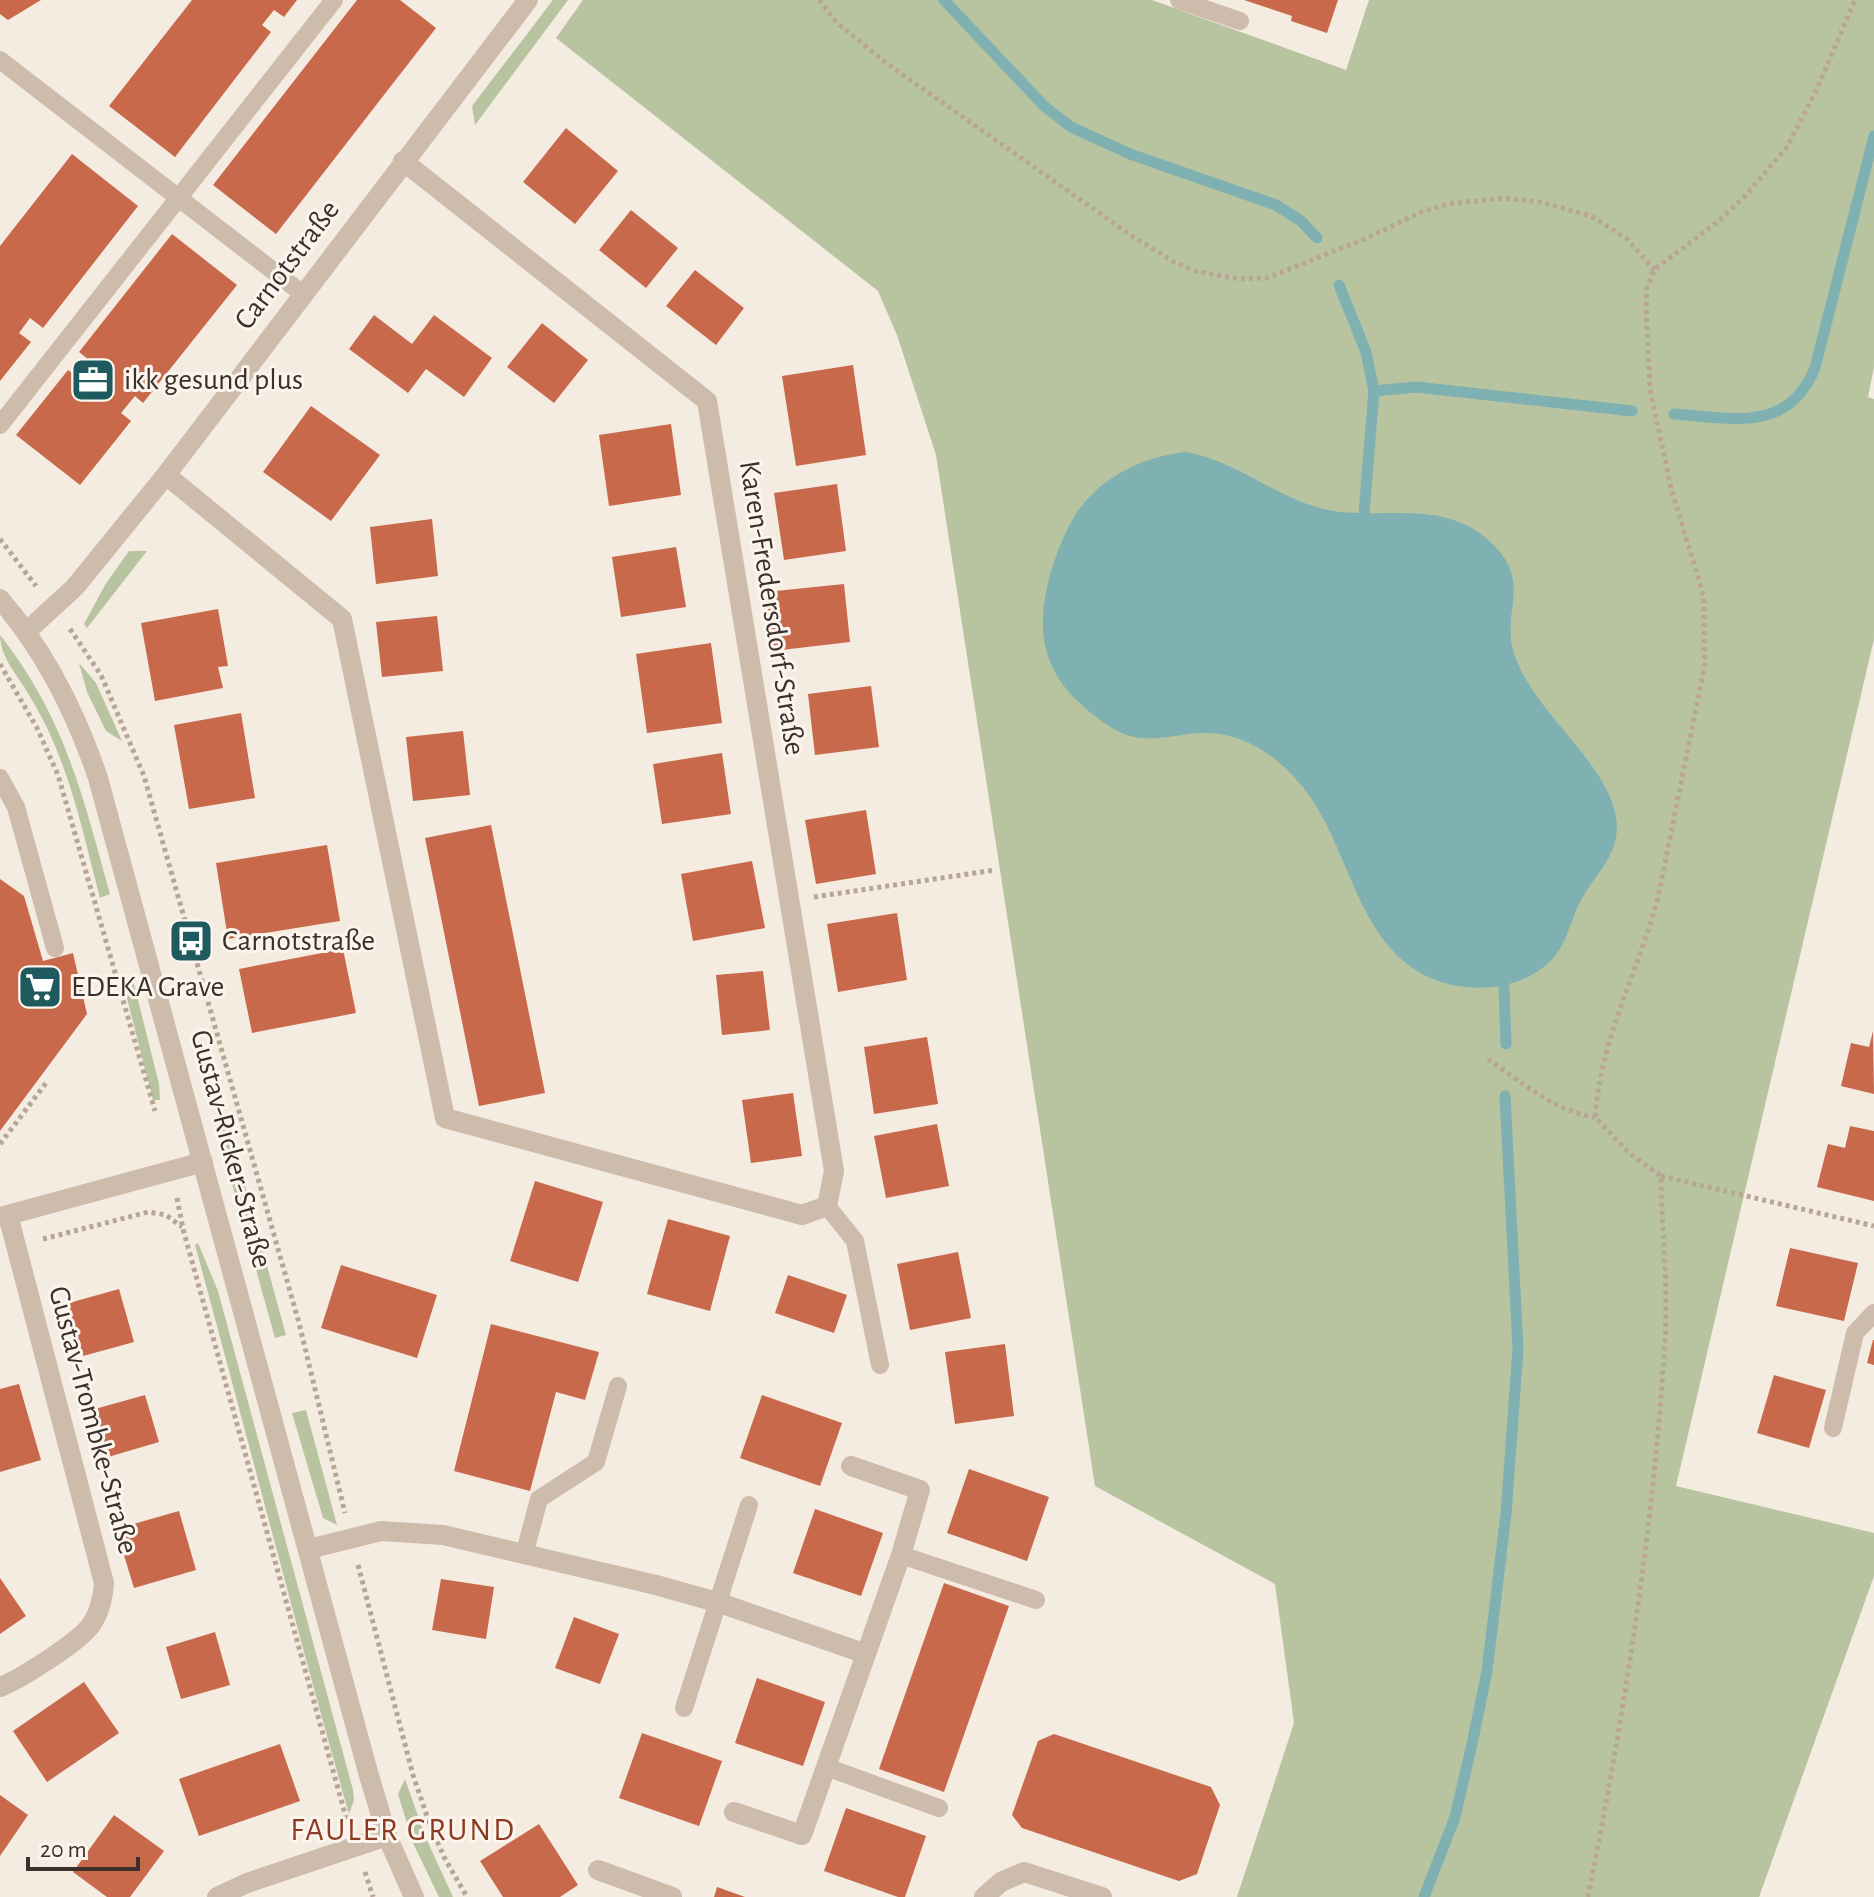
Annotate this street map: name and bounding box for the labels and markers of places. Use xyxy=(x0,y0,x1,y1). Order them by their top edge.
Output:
office icon: ikk gesund plus xyxy=(69,356,117,404)
place label: ikk gesund plus xyxy=(124,365,303,395)
bus stop icon: Carnotstraße xyxy=(167,917,215,965)
place label: Carnotstraße xyxy=(222,926,375,956)
supermarket icon: EDEKA Grave xyxy=(16,963,64,1011)
place label: EDEKA Grave xyxy=(71,972,224,1002)

